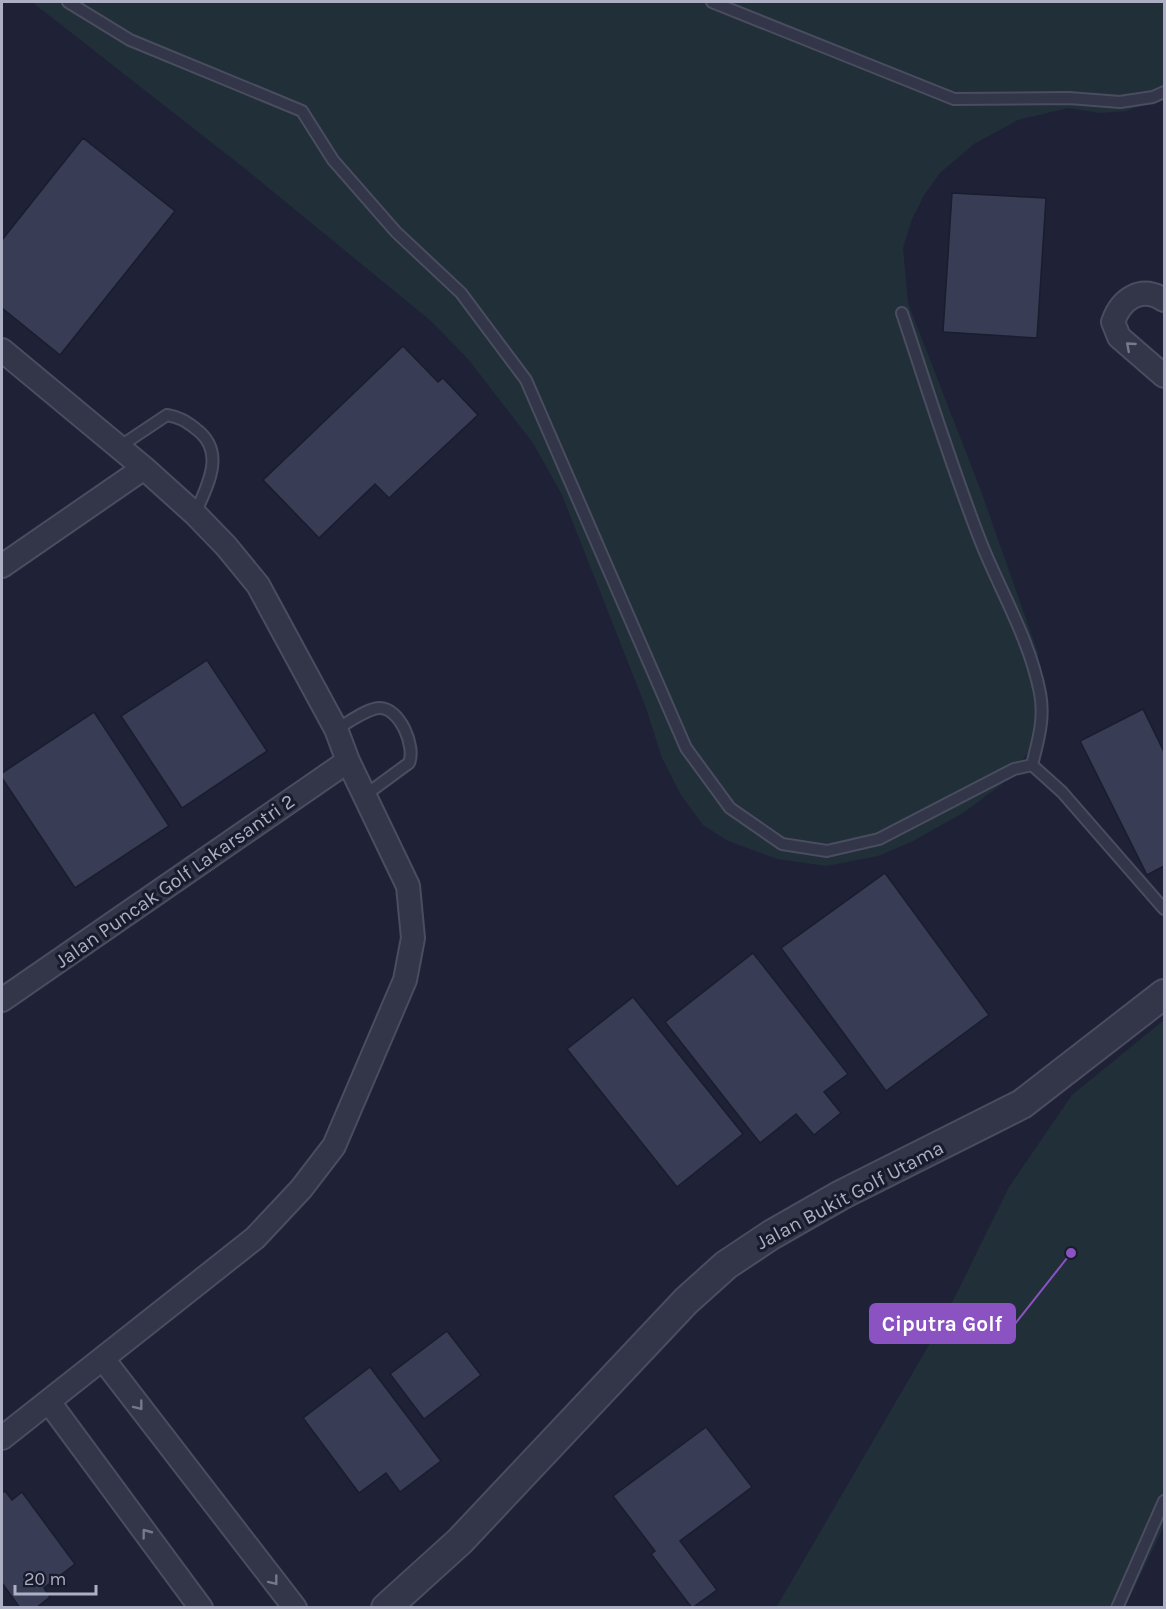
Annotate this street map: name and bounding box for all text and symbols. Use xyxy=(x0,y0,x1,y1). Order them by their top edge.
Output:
one-way arrow xyxy=(1126,342,1137,353)
street label: Jalan Puncak Golf Lakarsantri 2 xyxy=(51,789,299,973)
street label: Jalan Bukit Golf Utama xyxy=(752,1136,948,1254)
callout: Ciputra Golf xyxy=(870,1304,1015,1343)
text: Ciputra Golf xyxy=(882,1312,1003,1336)
one-way arrow xyxy=(131,1399,142,1410)
one-way arrow xyxy=(142,1528,153,1539)
scale bar xyxy=(15,1558,96,1596)
text: 20 m xyxy=(24,1568,66,1590)
one-way arrow xyxy=(267,1574,278,1585)

